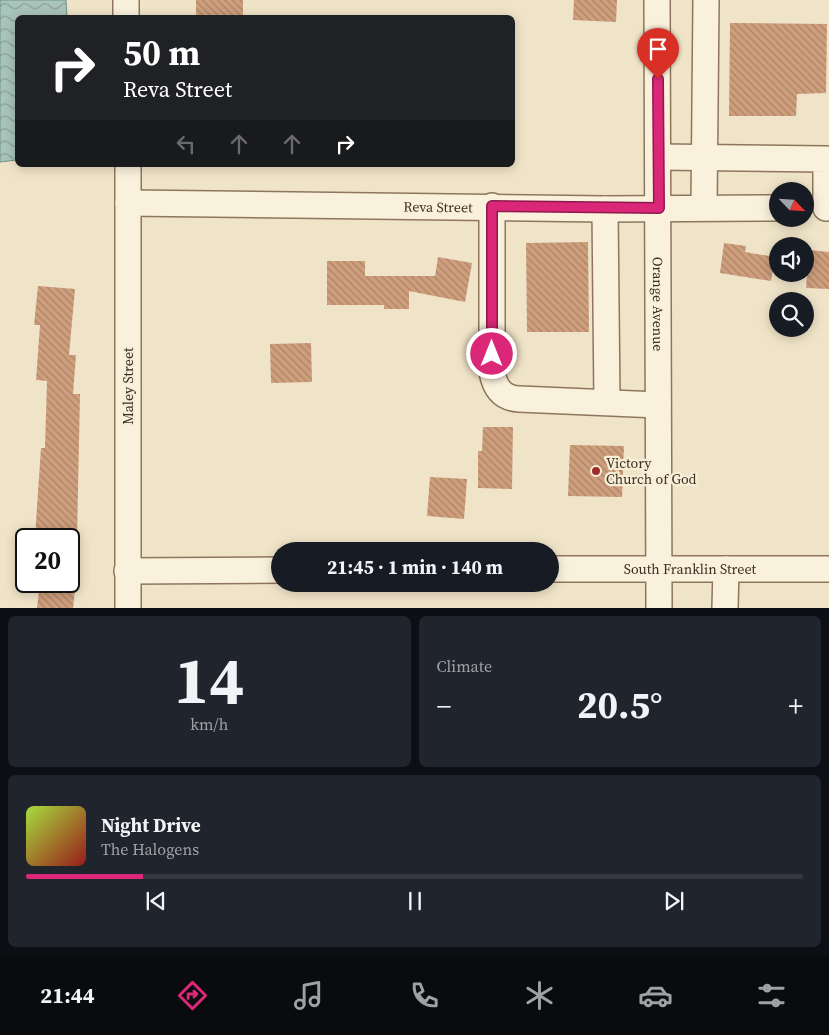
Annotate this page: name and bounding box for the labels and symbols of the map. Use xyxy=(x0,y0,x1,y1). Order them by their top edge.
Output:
pin xyxy=(637,28,679,79)
north arrow xyxy=(769,182,814,228)
street label: Reva Street xyxy=(403,196,473,217)
street label: Orange Avenue xyxy=(648,257,668,351)
position arrow xyxy=(465,327,517,379)
street label: Maley Street xyxy=(118,347,138,425)
place label: Victory Church of God xyxy=(606,453,697,489)
marker: Victory Church of God xyxy=(590,465,602,477)
speed limit sign: 20 xyxy=(15,528,80,593)
street label: South Franklin Street xyxy=(624,559,757,579)

